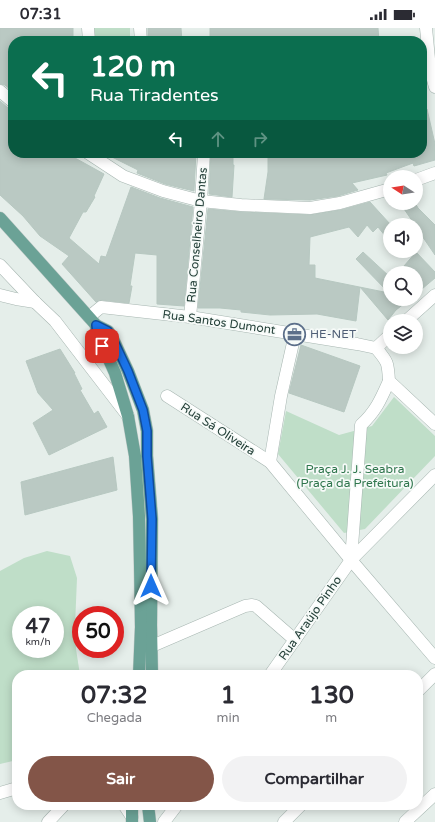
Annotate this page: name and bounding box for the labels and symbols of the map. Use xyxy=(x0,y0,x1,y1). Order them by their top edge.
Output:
street label: Rua Conselheiro Dantas xyxy=(184,167,210,303)
north arrow xyxy=(383,170,423,210)
street label: Rua Santos Dumont xyxy=(162,307,277,337)
office icon: HE-NET xyxy=(282,321,308,347)
place label: HE-NET xyxy=(310,327,357,341)
pin xyxy=(85,329,119,363)
street label: Rua Sá Oliveira xyxy=(178,400,258,458)
park label: Praça J. J. Seabra (Praça da Prefeitura) xyxy=(297,462,414,490)
position arrow xyxy=(130,565,172,607)
street label: Rua Araújo Pinho xyxy=(276,573,344,663)
speed limit sign: 50 xyxy=(72,606,124,658)

